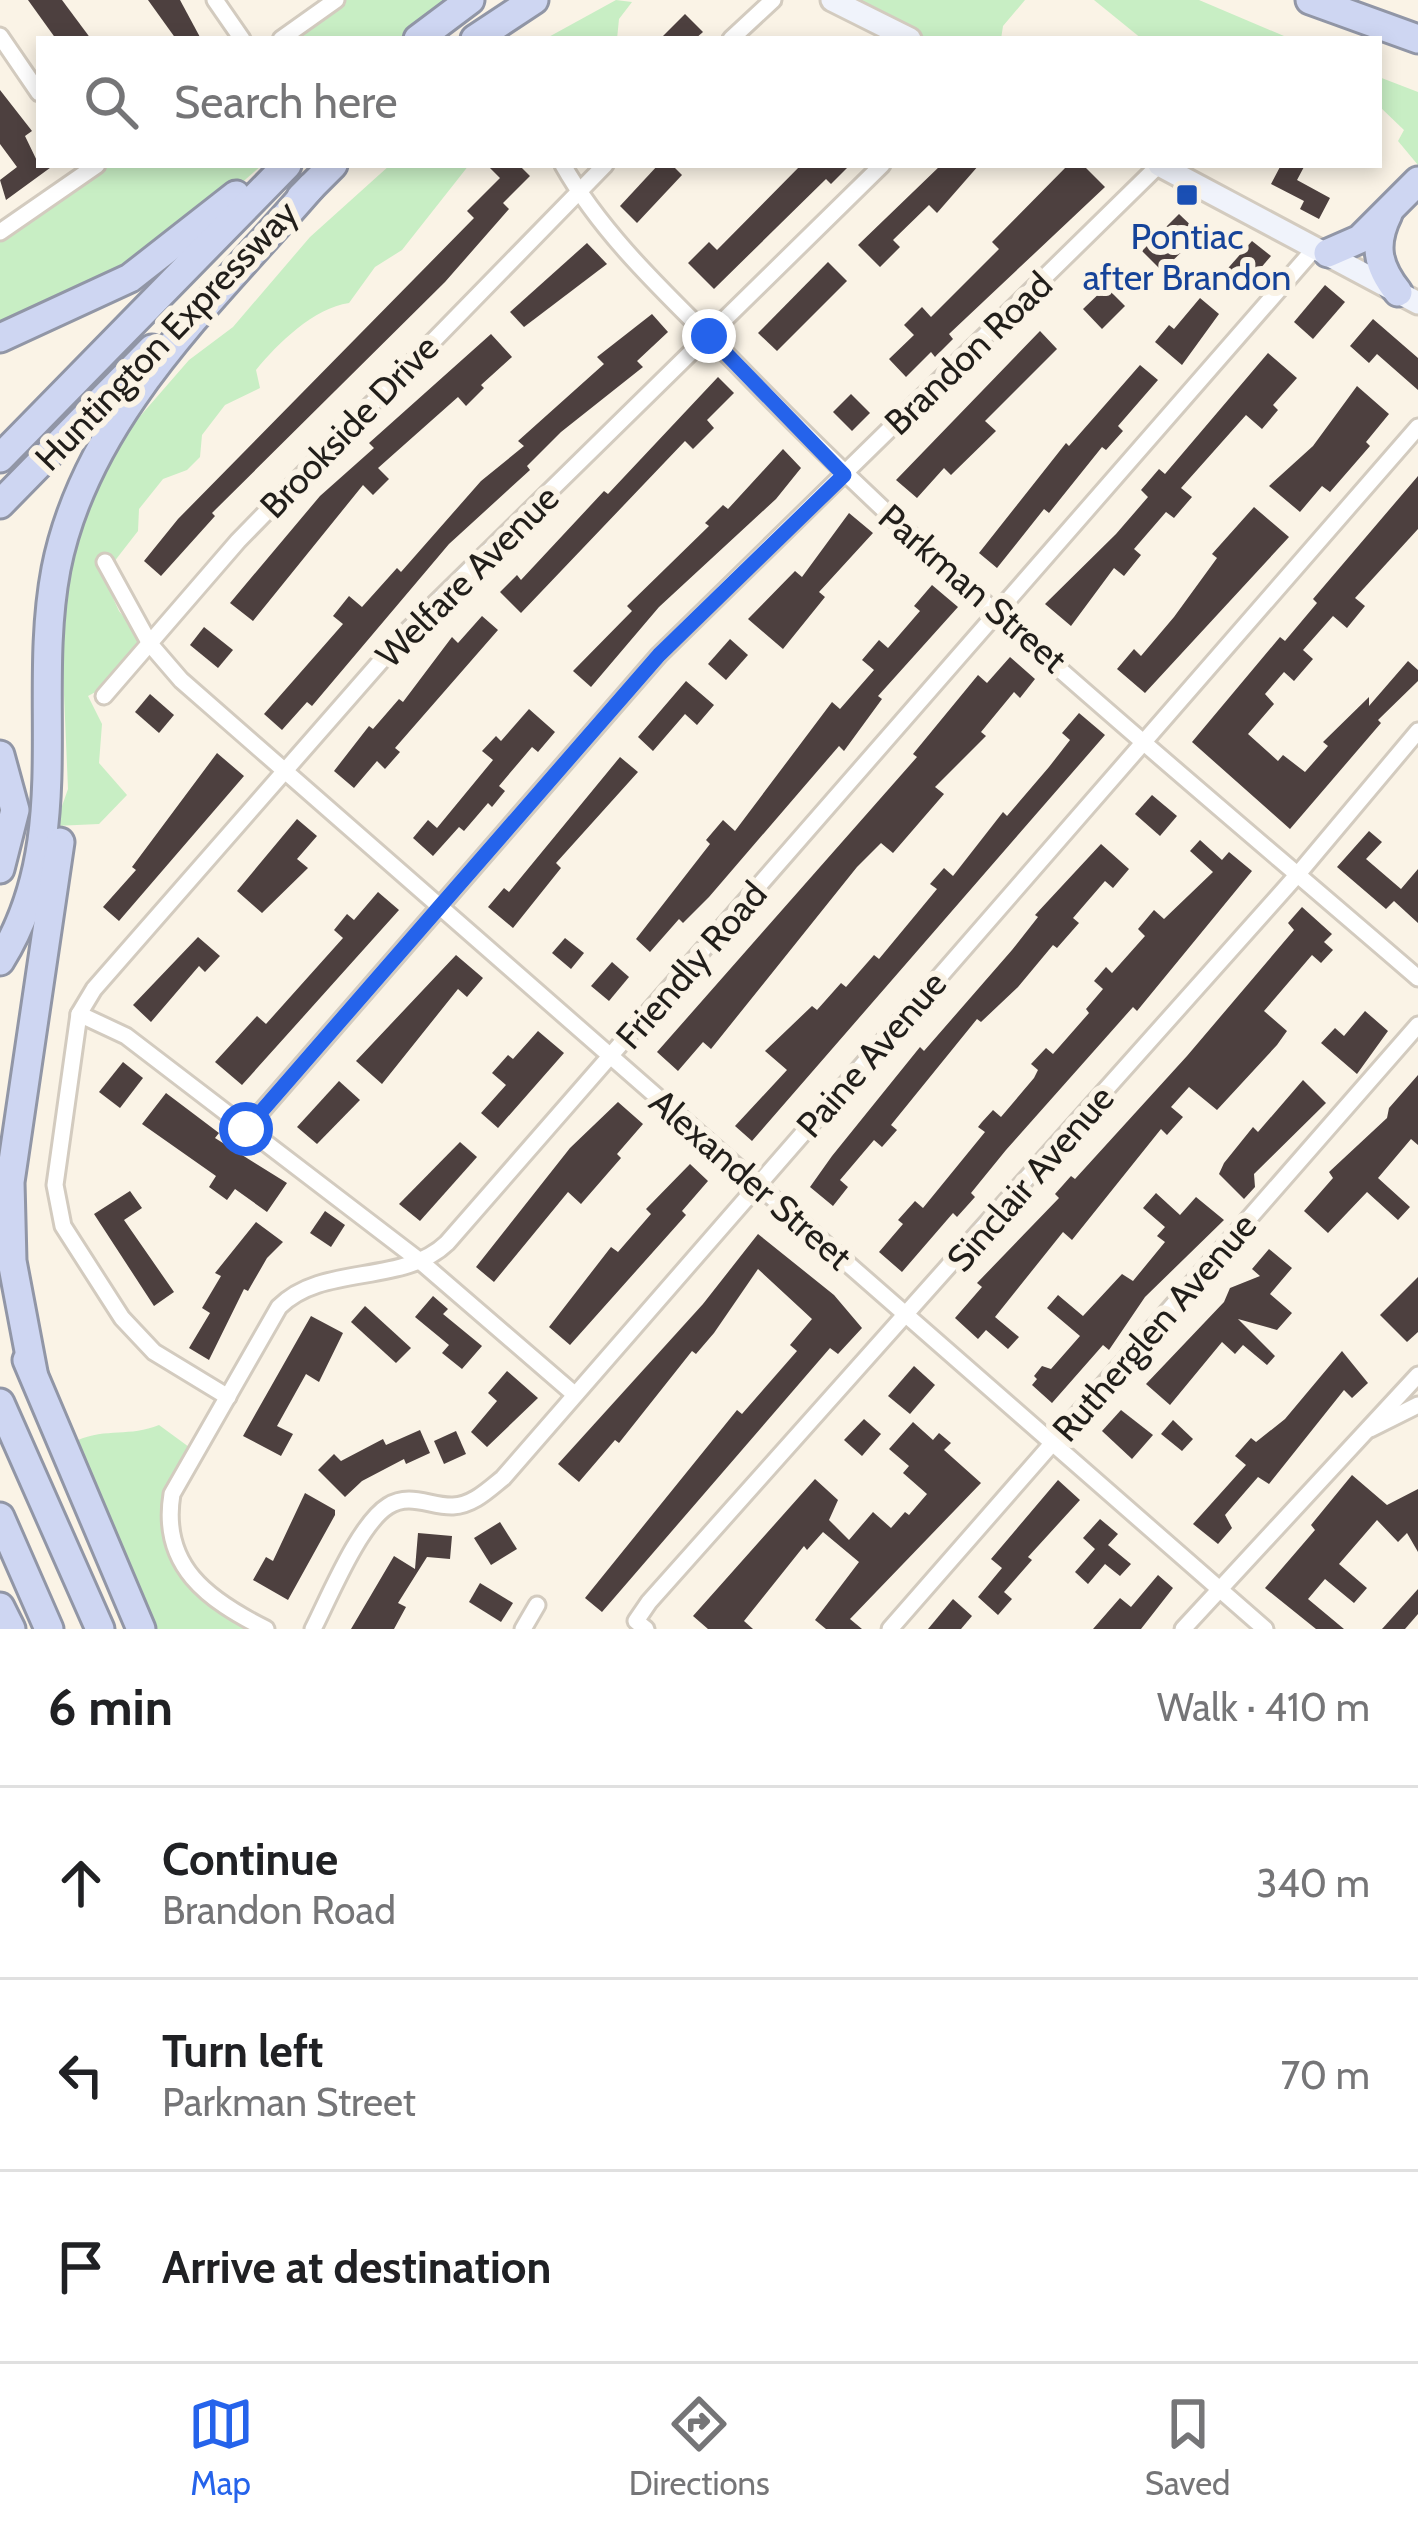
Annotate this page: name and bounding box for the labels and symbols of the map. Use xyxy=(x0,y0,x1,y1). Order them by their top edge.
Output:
marker: Pontiac after Brandon xyxy=(1174,182,1200,208)
street label: Huntington Expressway xyxy=(26,191,306,479)
place label: Pontiac after Brandon xyxy=(1083,214,1291,299)
street label: Brandon Road xyxy=(875,262,1061,444)
route end xyxy=(682,309,736,363)
street label: Brookside Drive xyxy=(251,325,447,527)
street label: Welfare Avenue xyxy=(367,476,567,676)
street label: Parkman Street xyxy=(870,494,1076,682)
street label: Friendly Road xyxy=(606,872,776,1058)
street label: Paine Avenue xyxy=(787,962,955,1146)
street label: Sinclair Avenue xyxy=(937,1076,1123,1280)
street label: Alexander Street xyxy=(641,1079,861,1279)
route start xyxy=(219,1102,273,1156)
street label: Rutherglen Avenue xyxy=(1043,1204,1265,1450)

